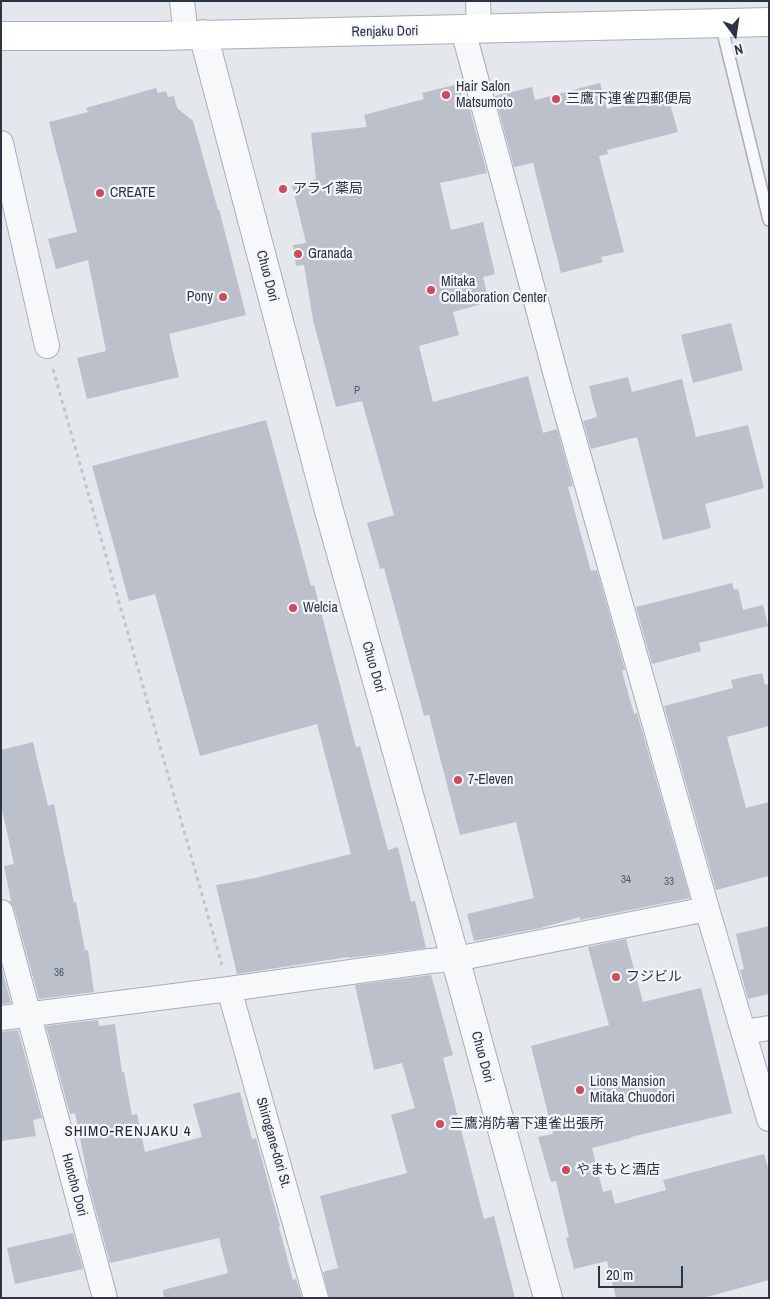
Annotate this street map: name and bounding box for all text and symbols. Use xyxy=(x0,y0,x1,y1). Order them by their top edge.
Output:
north arrow xyxy=(710,10,760,60)
street label: Renjaku Dori xyxy=(351,23,419,41)
text: N xyxy=(732,40,745,59)
place label: Hair Salon Matsumoto xyxy=(456,79,513,111)
marker: Hair Salon Matsumoto xyxy=(440,89,452,101)
place label: 三鷹下連雀四郵便局 xyxy=(566,91,692,107)
marker: 三鷹下連雀四郵便局 xyxy=(550,93,562,105)
place label: アライ薬局 xyxy=(293,181,363,197)
marker: アライ薬局 xyxy=(277,183,289,195)
place label: CREATE xyxy=(110,185,156,201)
marker: CREATE xyxy=(94,187,106,199)
place label: Granada xyxy=(308,246,353,262)
marker: Granada xyxy=(292,248,304,260)
street label: Chuo Dori xyxy=(252,249,282,303)
place label: Mitaka Collaboration Center xyxy=(441,274,547,306)
marker: Mitaka Collaboration Center xyxy=(425,284,437,296)
place label: Pony xyxy=(187,289,213,305)
marker: Pony xyxy=(217,291,229,303)
house number: P xyxy=(354,384,360,398)
place label: Welcia xyxy=(303,600,338,616)
marker: Welcia xyxy=(287,602,299,614)
street label: Chuo Dori xyxy=(358,640,388,694)
place label: 7-Eleven xyxy=(468,772,513,788)
marker: 7-Eleven xyxy=(452,774,464,786)
house number: 34 xyxy=(621,873,631,887)
house number: 33 xyxy=(664,875,674,889)
house number: 36 xyxy=(54,966,64,980)
place label: フジビル xyxy=(626,969,682,985)
marker: フジビル xyxy=(610,971,622,983)
street label: Chuo Dori xyxy=(467,1030,497,1084)
place label: Lions Mansion Mitaka Chuodori xyxy=(590,1074,675,1106)
marker: Lions Mansion Mitaka Chuodori xyxy=(574,1084,586,1096)
street label: Shirogane-dori St. xyxy=(252,1096,294,1190)
place label: 三鷹消防署下連雀出張所 xyxy=(450,1116,604,1132)
marker: 三鷹消防署下連雀出張所 xyxy=(434,1118,446,1130)
district label: SHIMO-RENJAKU 4 xyxy=(63,1123,193,1141)
street label: Honcho Dori xyxy=(58,1152,90,1218)
place label: やまもと酒店 xyxy=(576,1162,660,1178)
marker: やまもと酒店 xyxy=(560,1164,572,1176)
scale bar xyxy=(600,1256,685,1288)
text: 20 m xyxy=(606,1264,633,1285)

